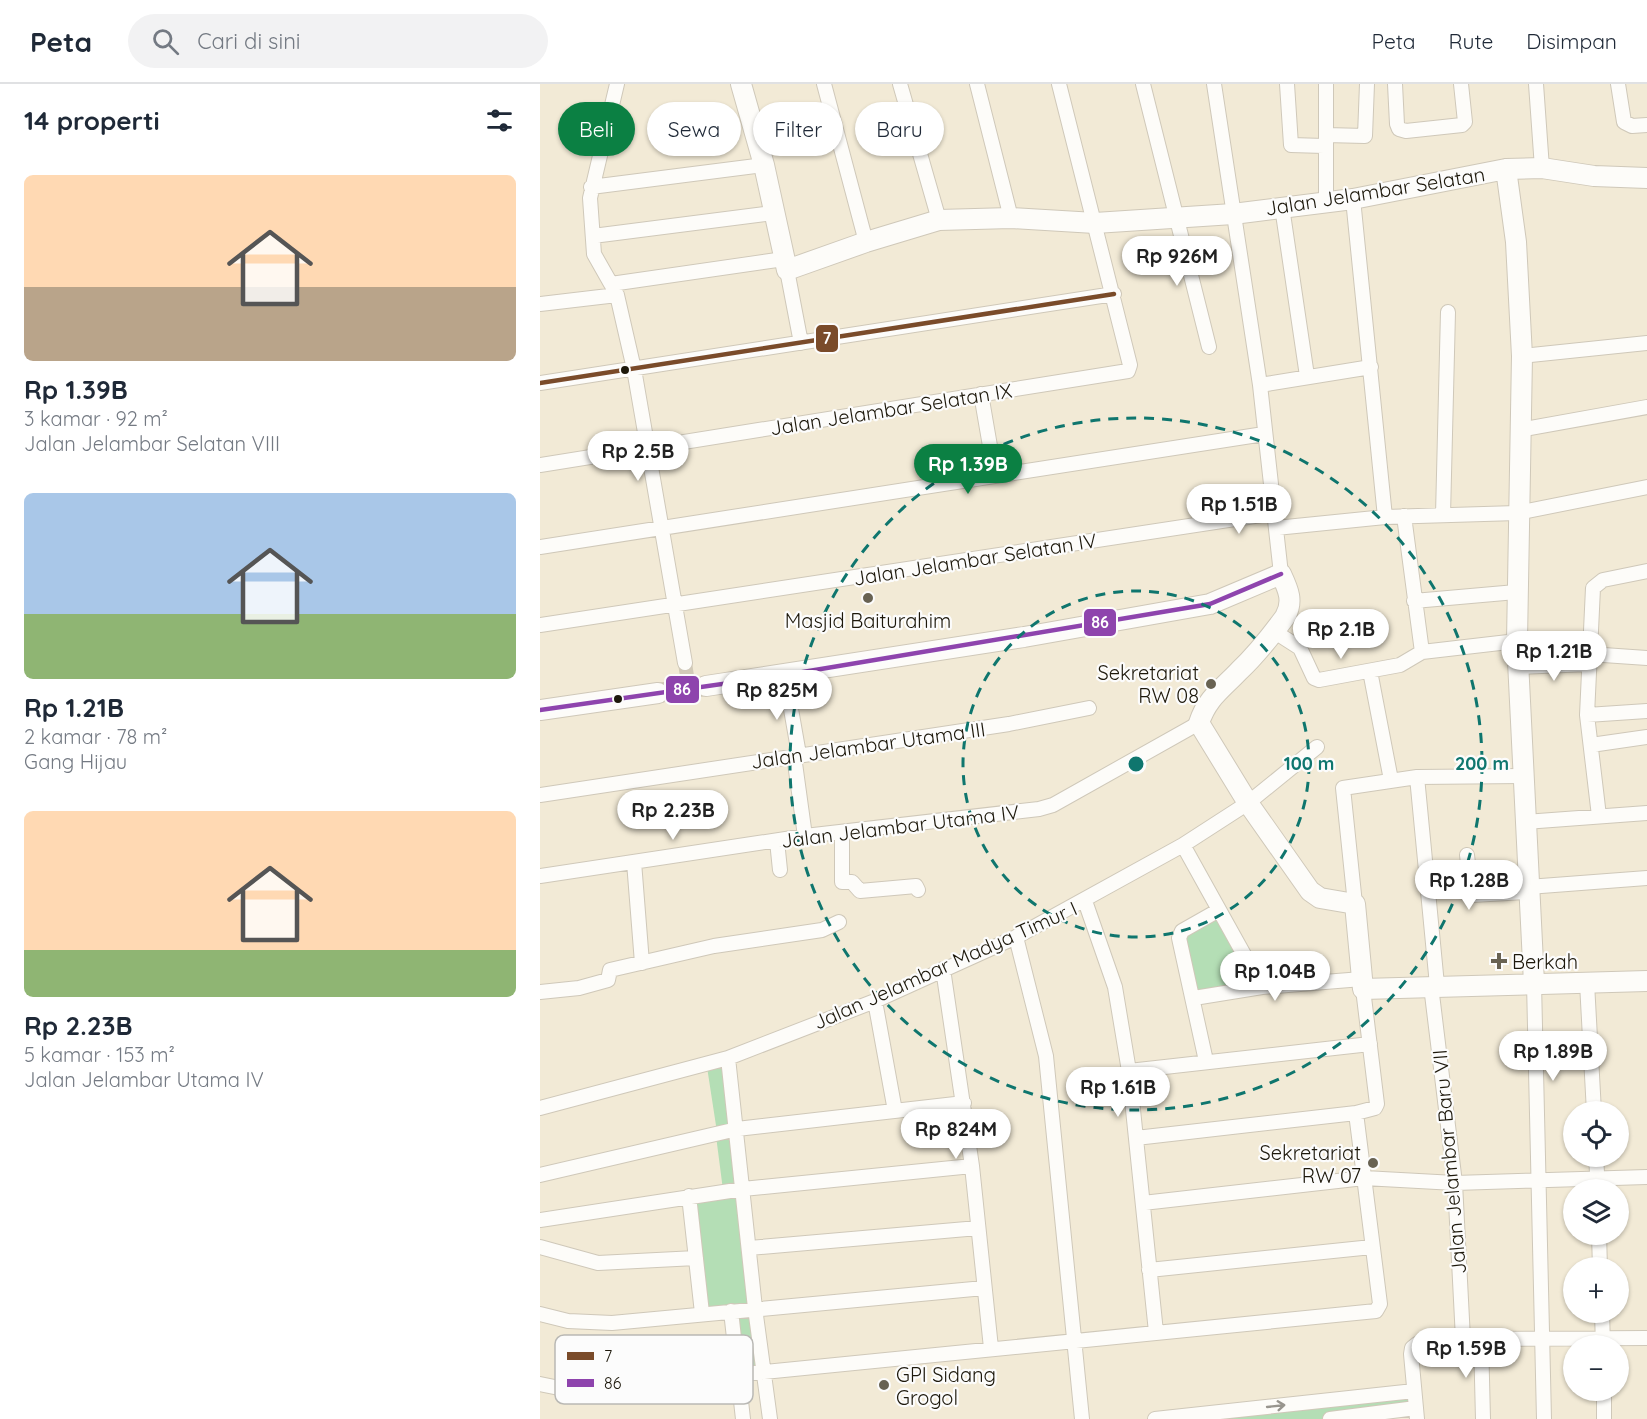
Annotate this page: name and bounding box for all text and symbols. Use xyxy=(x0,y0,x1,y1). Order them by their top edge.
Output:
search box xyxy=(128,14,548,68)
text: Peta xyxy=(30,24,92,59)
icon: search xyxy=(149,25,182,58)
text: Cari di sini xyxy=(197,27,301,55)
text: Peta xyxy=(1372,28,1416,54)
text: Rute xyxy=(1449,28,1493,54)
text: Disimpan xyxy=(1526,28,1617,54)
chip: Beli xyxy=(558,102,635,156)
chip: Sewa xyxy=(647,102,741,156)
chip: Filter xyxy=(753,102,843,156)
chip: Baru xyxy=(855,102,944,156)
text: 14 properti xyxy=(24,104,160,137)
icon: filters xyxy=(483,104,516,137)
street label: Jalan Jelambar Selatan xyxy=(1263,161,1487,221)
icon: home xyxy=(216,214,324,322)
pin: Rp 926M xyxy=(1122,236,1232,287)
text: Rp 926M xyxy=(1136,243,1218,268)
line badge: 7 xyxy=(815,324,839,353)
text: 7 xyxy=(823,328,832,348)
unlabelled marker xyxy=(619,364,631,376)
text: Rp 1.39B xyxy=(24,373,128,406)
street label: Jalan Jelambar Selatan IX xyxy=(768,378,1014,440)
text: 3 kamar · 92 m² xyxy=(24,406,168,431)
text: Jalan Jelambar Selatan VIII xyxy=(24,431,280,456)
pin: Rp 2.5B xyxy=(583,431,693,482)
text: Rp 2.5B xyxy=(602,438,674,463)
pin: Rp 1.39B xyxy=(906,444,1030,495)
text: Rp 1.39B xyxy=(928,451,1008,476)
pin: Rp 1.51B xyxy=(1177,484,1301,535)
text: Rp 1.51B xyxy=(1200,491,1278,516)
street label: Jalan Jelambar Selatan IV xyxy=(852,527,1098,591)
icon: home xyxy=(216,532,324,640)
marker: Masjid Baiturahim xyxy=(861,591,875,605)
place label: Masjid Baiturahim xyxy=(785,608,951,633)
line badge: 86 xyxy=(1083,608,1117,637)
pin: Rp 2.1B xyxy=(1286,609,1396,660)
text: 86 xyxy=(1091,612,1109,632)
text: Rp 2.1B xyxy=(1307,616,1375,641)
pin: Rp 1.21B xyxy=(1492,631,1616,682)
text: Rp 1.21B xyxy=(1516,638,1592,663)
place label: Sekretariat RW 08 xyxy=(1097,660,1199,708)
pin: Rp 825M xyxy=(722,670,832,721)
line badge: 86 xyxy=(665,675,700,704)
text: Rp 825M xyxy=(736,677,818,702)
marker: Sekretariat RW 08 xyxy=(1204,677,1218,691)
text: 86 xyxy=(673,679,691,699)
text: Rp 1.21B xyxy=(24,691,124,724)
unlabelled marker xyxy=(612,693,624,705)
street label: Jalan Jelambar Utama III xyxy=(749,716,987,774)
text: 2 kamar · 78 m² xyxy=(24,724,167,749)
text: Gang Hijau xyxy=(24,749,127,774)
text: 100 m xyxy=(1284,752,1334,775)
text: 200 m xyxy=(1455,752,1509,775)
centre of rings xyxy=(1126,754,1146,774)
pin: Rp 2.23B xyxy=(611,790,735,841)
text: Rp 2.23B xyxy=(631,797,715,822)
street label: Jalan Jelambar Utama IV xyxy=(780,799,1020,853)
icon: home xyxy=(216,850,324,958)
pin: Rp 1.28B xyxy=(1407,860,1531,911)
text: Rp 1.28B xyxy=(1429,867,1509,892)
street label: Jalan Jelambar Madya Timur I xyxy=(809,895,1081,1035)
place label: Berkah xyxy=(1512,949,1578,974)
pin: Rp 1.04B xyxy=(1213,951,1337,1002)
marker: Berkah xyxy=(1490,952,1508,970)
text: Rp 1.04B xyxy=(1234,958,1316,983)
text: Rp 2.23B xyxy=(24,1009,133,1042)
pin: Rp 1.89B xyxy=(1491,1031,1615,1082)
text: Rp 1.89B xyxy=(1513,1038,1593,1063)
text: 5 kamar · 153 m² xyxy=(24,1042,175,1067)
street label: Jalan Jelambar Baru VII xyxy=(1427,1049,1471,1275)
text: Jalan Jelambar Utama IV xyxy=(24,1067,264,1092)
pin: Rp 1.61B xyxy=(1056,1067,1180,1118)
text: Rp 1.61B xyxy=(1080,1074,1156,1099)
map controls xyxy=(1563,1101,1629,1401)
button: locate xyxy=(1563,1101,1629,1167)
pin: Rp 824M xyxy=(901,1109,1011,1160)
text: Rp 824M xyxy=(915,1116,997,1141)
place label: Sekretariat RW 07 xyxy=(1259,1140,1361,1188)
marker: Sekretariat RW 07 xyxy=(1366,1156,1380,1170)
button: layers xyxy=(1563,1179,1629,1245)
button: + xyxy=(1563,1257,1629,1323)
pin: Rp 1.59B xyxy=(1404,1328,1528,1379)
legend xyxy=(555,1335,753,1404)
text: Rp 1.59B xyxy=(1426,1335,1506,1360)
button: − xyxy=(1563,1335,1629,1401)
text: 7 xyxy=(604,1346,612,1366)
place label: GPI Sidang Grogol xyxy=(896,1362,996,1410)
text: 86 xyxy=(604,1373,622,1393)
marker: GPI Sidang Grogol xyxy=(877,1378,891,1392)
one-way arrow xyxy=(1265,1400,1285,1411)

